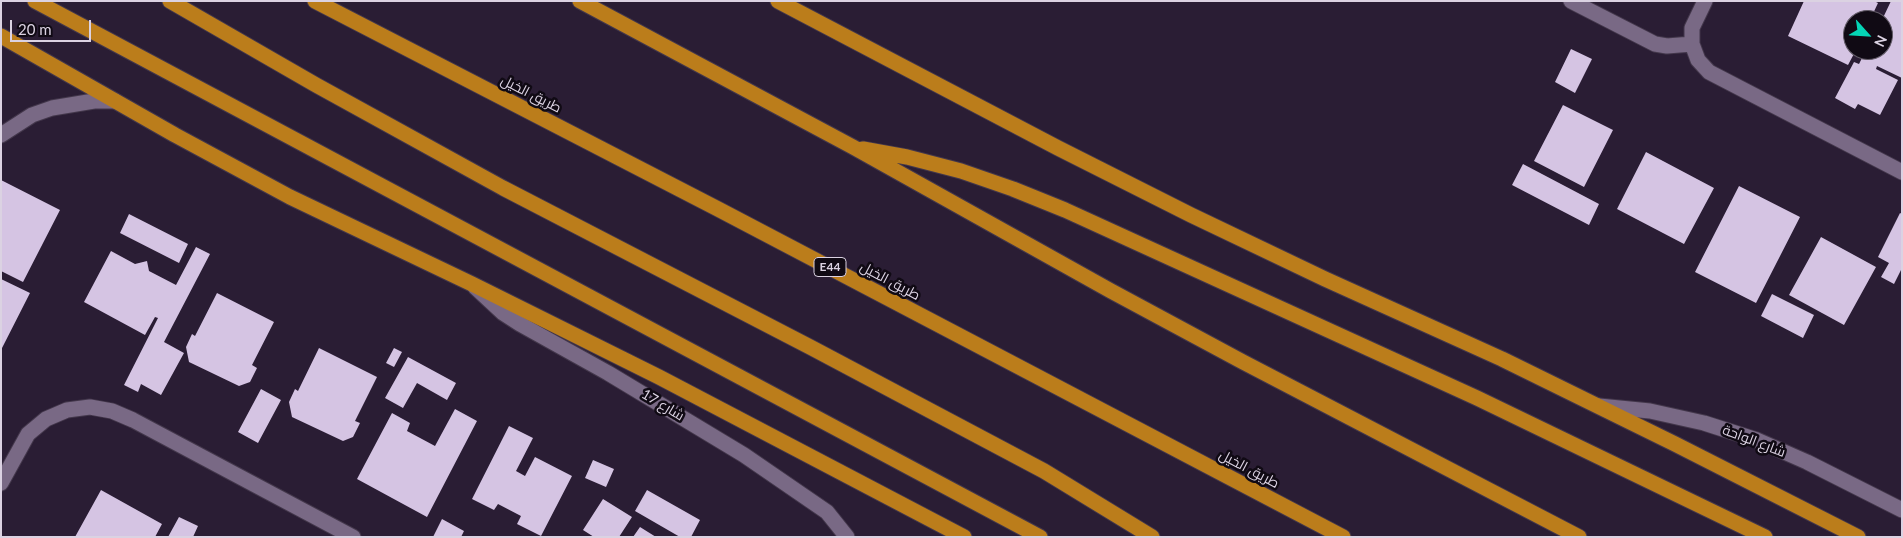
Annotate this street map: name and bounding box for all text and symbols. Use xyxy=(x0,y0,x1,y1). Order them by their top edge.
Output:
scale bar xyxy=(12,10,94,42)
north arrow xyxy=(1843,10,1893,60)
text: 20 m xyxy=(18,20,52,38)
text: N xyxy=(1871,33,1891,50)
street label: طريق الخيل xyxy=(498,72,564,116)
road number: E44 xyxy=(814,258,846,276)
street label: طريق الخيل xyxy=(857,258,923,304)
street label: 17 شارع xyxy=(639,386,687,424)
street label: شارع الواحة xyxy=(1720,421,1788,461)
street label: طريق الخيل xyxy=(1216,446,1282,492)

